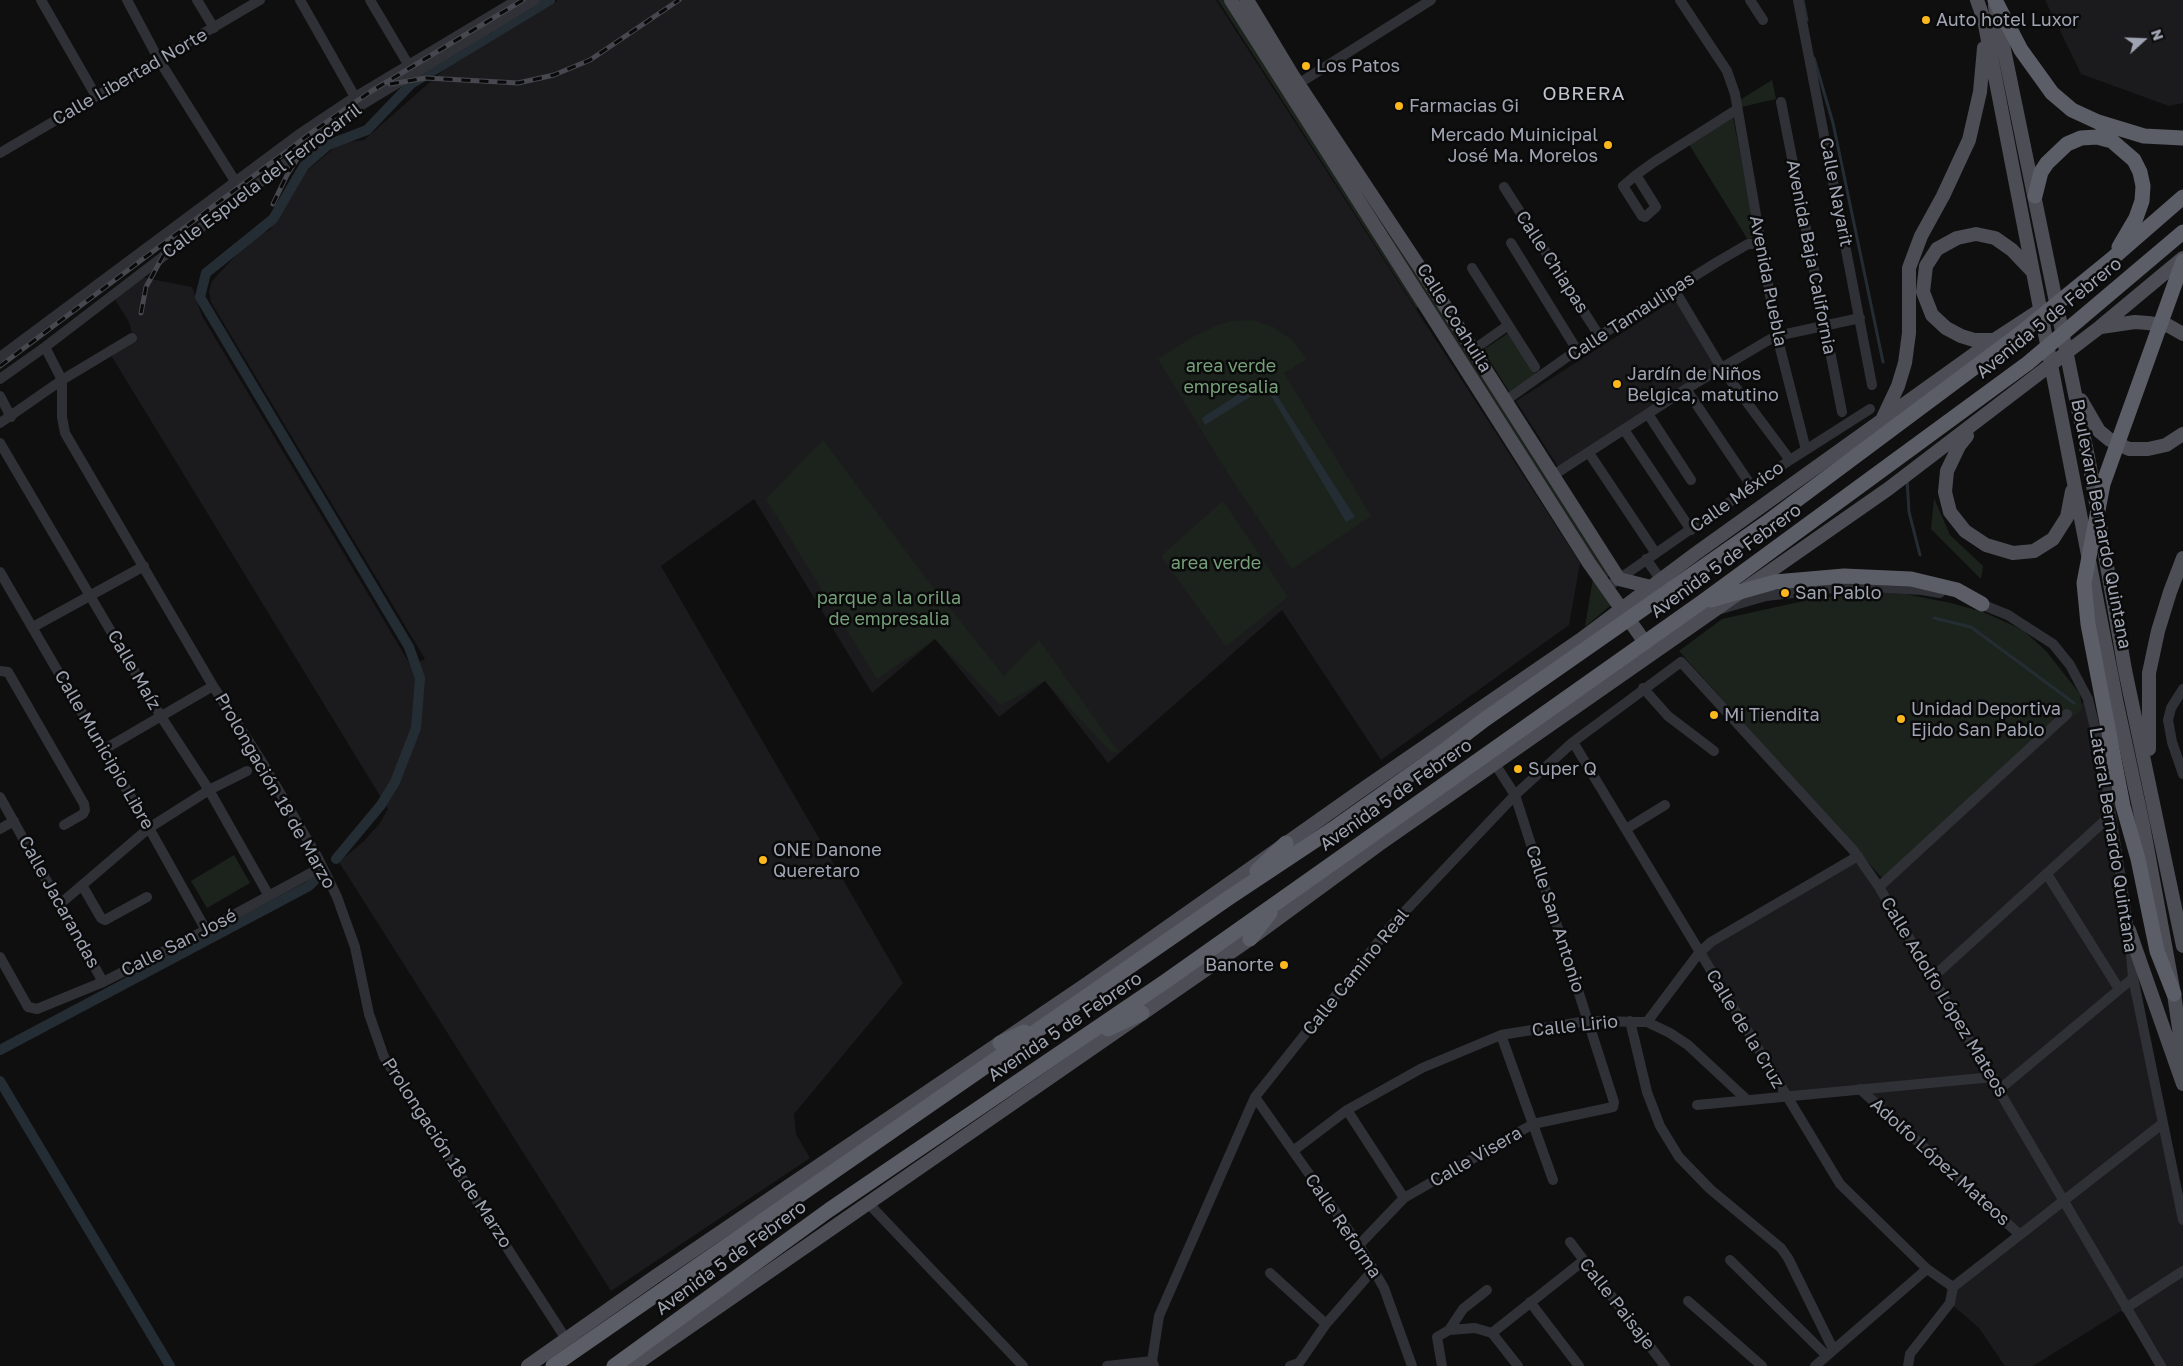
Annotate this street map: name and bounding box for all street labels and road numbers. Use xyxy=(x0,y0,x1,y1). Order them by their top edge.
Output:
street label: Calle Libertad Norte xyxy=(49,24,211,130)
street label: Calle Espuela del Ferrocarril xyxy=(158,99,366,263)
street label: Calle Nayarit xyxy=(1815,135,1857,249)
street label: Avenida Baja California xyxy=(1782,158,1840,356)
street label: Calle Chiapas xyxy=(1511,207,1593,317)
street label: Avenida Puebla xyxy=(1745,214,1791,348)
street label: Avenida 5 de Febrero xyxy=(1972,253,2126,383)
street label: Calle Coahuila xyxy=(1412,259,1496,377)
street label: Calle Tamaulipas xyxy=(1564,268,1698,366)
street label: Boulevard Bernardo Quintana xyxy=(2066,397,2136,651)
street label: Calle México xyxy=(1686,457,1788,537)
street label: Avenida 5 de Febrero xyxy=(1647,499,1805,623)
street label: Calle Maíz xyxy=(103,626,165,714)
street label: Calle Municipio Libre xyxy=(50,667,158,833)
street label: Prolongación 18 de Marzo xyxy=(210,689,340,893)
street label: Lateral Bernardo Quintana xyxy=(2085,726,2141,954)
street label: Avenida 5 de Febrero xyxy=(1316,734,1476,856)
street label: Calle Jacarandas xyxy=(14,832,104,972)
street label: Calle San Antonio xyxy=(1521,843,1589,995)
street label: Calle Adolfo López Mateos xyxy=(1876,893,2012,1101)
street label: Calle Camino Real xyxy=(1298,904,1414,1040)
street label: Calle San José xyxy=(118,905,240,981)
street label: Calle de la Cruz xyxy=(1701,966,1789,1092)
street label: Avenida 5 de Febrero xyxy=(984,968,1146,1086)
street label: Calle Lirio xyxy=(1531,1011,1619,1041)
street label: Prolongación 18 de Marzo xyxy=(377,1054,517,1252)
street label: Adolfo López Mateos xyxy=(1866,1094,2014,1230)
street label: Calle Visera xyxy=(1426,1122,1526,1192)
street label: Calle Reforma xyxy=(1300,1170,1386,1282)
street label: Avenida 5 de Febrero xyxy=(652,1196,810,1320)
street label: Calle Paisaje xyxy=(1575,1254,1659,1354)

